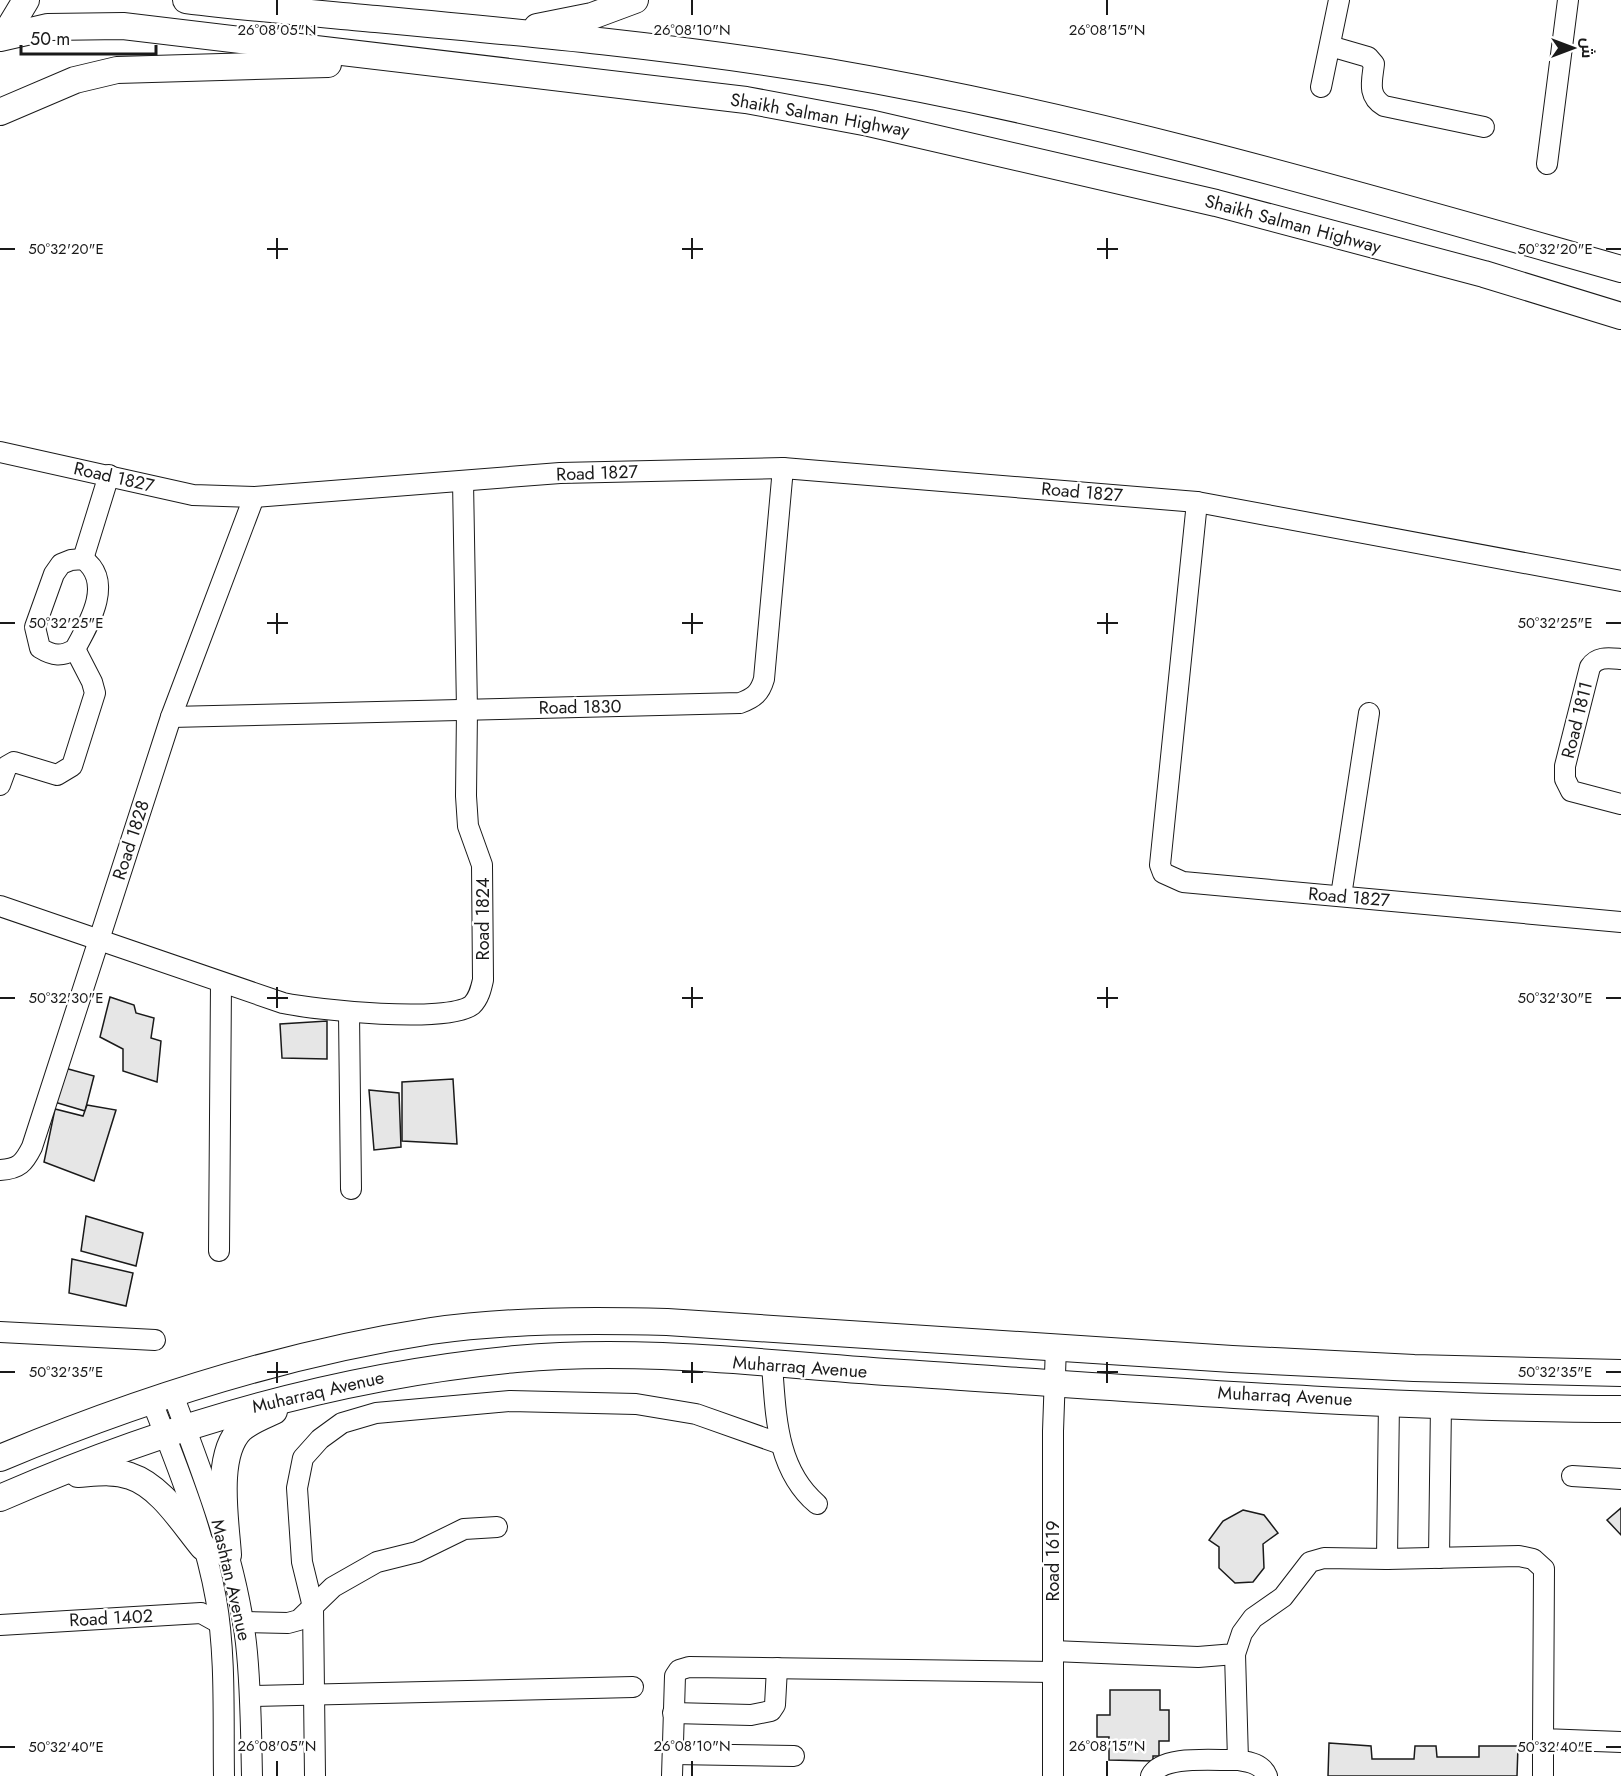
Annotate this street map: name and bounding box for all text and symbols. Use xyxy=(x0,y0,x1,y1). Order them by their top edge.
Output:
scale bar xyxy=(21,18,156,56)
north arrow xyxy=(1543,18,1603,78)
text: 26°08'05"N xyxy=(238,19,316,41)
text: 26°08'10"N xyxy=(653,19,731,41)
text: 26°08'15"N xyxy=(1069,19,1145,41)
text: 50 m xyxy=(30,26,70,52)
text: ش xyxy=(1576,38,1599,58)
street label: Shaikh Salman Highway xyxy=(728,86,912,144)
street label: Shaikh Salman Highway xyxy=(1202,188,1384,260)
text: 50°32'20"E xyxy=(28,238,104,260)
text: 50°32'20"E xyxy=(1517,238,1593,260)
street label: Road 1827 xyxy=(71,455,157,499)
street label: Road 1827 xyxy=(556,459,639,487)
street label: Road 1827 xyxy=(1040,475,1124,509)
text: 50°32'25"E xyxy=(29,612,103,634)
text: 50°32'25"E xyxy=(1518,612,1592,634)
street label: Road 1811 xyxy=(1555,679,1599,761)
street label: Road 1830 xyxy=(538,693,622,721)
street label: Road 1828 xyxy=(106,797,156,883)
street label: Road 1824 xyxy=(470,878,496,960)
street label: Road 1827 xyxy=(1307,880,1391,914)
text: 50°32'30"E xyxy=(28,987,104,1009)
text: 50°32'30"E xyxy=(1517,987,1593,1009)
street label: Muharraq Avenue xyxy=(732,1349,868,1385)
text: 50°32'35"E xyxy=(29,1361,103,1383)
text: 50°32'35"E xyxy=(1518,1361,1592,1383)
street label: Muharraq Avenue xyxy=(249,1364,387,1420)
street label: Muharraq Avenue xyxy=(1217,1379,1353,1413)
street label: Mashtan Avenue xyxy=(204,1517,258,1643)
street label: Road 1619 xyxy=(1040,1520,1066,1602)
street label: Road 1402 xyxy=(68,1603,154,1633)
text: 26°08'05"N xyxy=(238,1735,316,1757)
text: 26°08'10"N xyxy=(653,1735,731,1757)
text: 26°08'15"N xyxy=(1069,1735,1145,1757)
text: 50°32'40"E xyxy=(28,1736,104,1758)
text: 50°32'40"E xyxy=(1517,1736,1593,1758)

